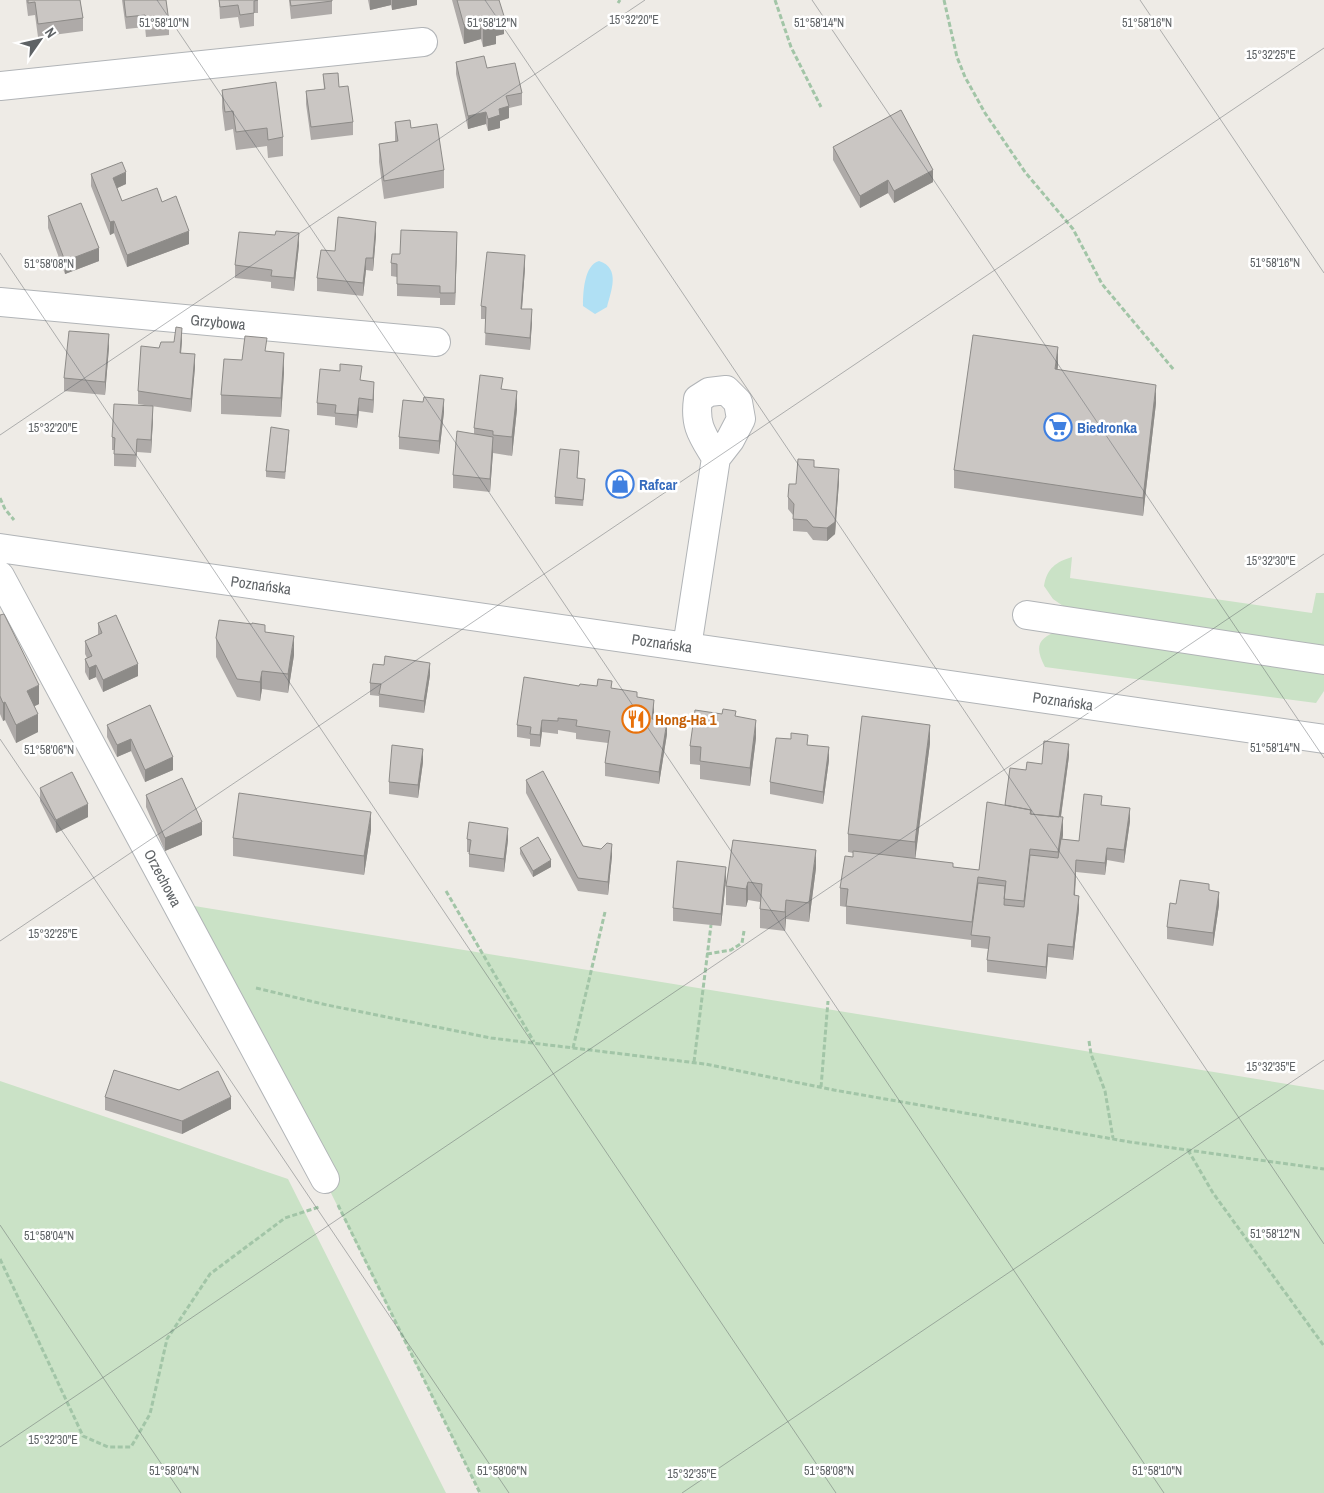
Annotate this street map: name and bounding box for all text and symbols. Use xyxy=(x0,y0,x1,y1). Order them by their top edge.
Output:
text: 15°32'20"E xyxy=(609,12,659,28)
north arrow xyxy=(15,15,65,65)
text: 51°58'10"N xyxy=(139,15,189,31)
text: 51°58'12"N xyxy=(467,15,517,31)
text: 51°58'14"N xyxy=(794,15,844,31)
text: 51°58'16"N xyxy=(1122,15,1172,31)
text: N xyxy=(41,24,61,41)
text: 15°32'25"E xyxy=(1246,47,1296,63)
text: 51°58'16"N xyxy=(1250,255,1300,271)
text: 51°58'08"N xyxy=(24,256,74,272)
street label: Grzybowa xyxy=(190,309,247,335)
supermarket icon: Biedronka xyxy=(1043,412,1073,442)
place label: Biedronka xyxy=(1077,417,1137,438)
text: 15°32'20"E xyxy=(28,420,78,436)
shop icon: Rafcar xyxy=(605,469,635,499)
place label: Rafcar xyxy=(639,474,677,495)
text: 15°32'30"E xyxy=(1246,553,1296,569)
street label: Poznańska xyxy=(229,570,293,600)
street label: Poznańska xyxy=(630,628,694,658)
street label: Poznańska xyxy=(1031,686,1095,716)
restaurant icon: Hong-Ha 1 xyxy=(621,704,651,734)
place label: Hong-Ha 1 xyxy=(655,709,717,730)
text: 51°58'14"N xyxy=(1250,740,1300,756)
text: 51°58'06"N xyxy=(24,742,74,758)
street label: Orzechowa xyxy=(139,846,187,911)
text: 15°32'25"E xyxy=(28,926,78,942)
text: 15°32'35"E xyxy=(1246,1059,1296,1075)
text: 51°58'12"N xyxy=(1250,1226,1300,1242)
text: 51°58'04"N xyxy=(24,1228,74,1244)
text: 15°32'30"E xyxy=(28,1432,78,1448)
text: 51°58'04"N xyxy=(149,1463,199,1479)
text: 51°58'06"N xyxy=(477,1463,527,1479)
text: 51°58'08"N xyxy=(804,1463,854,1479)
text: 51°58'10"N xyxy=(1132,1463,1182,1479)
text: 15°32'35"E xyxy=(667,1466,717,1482)

